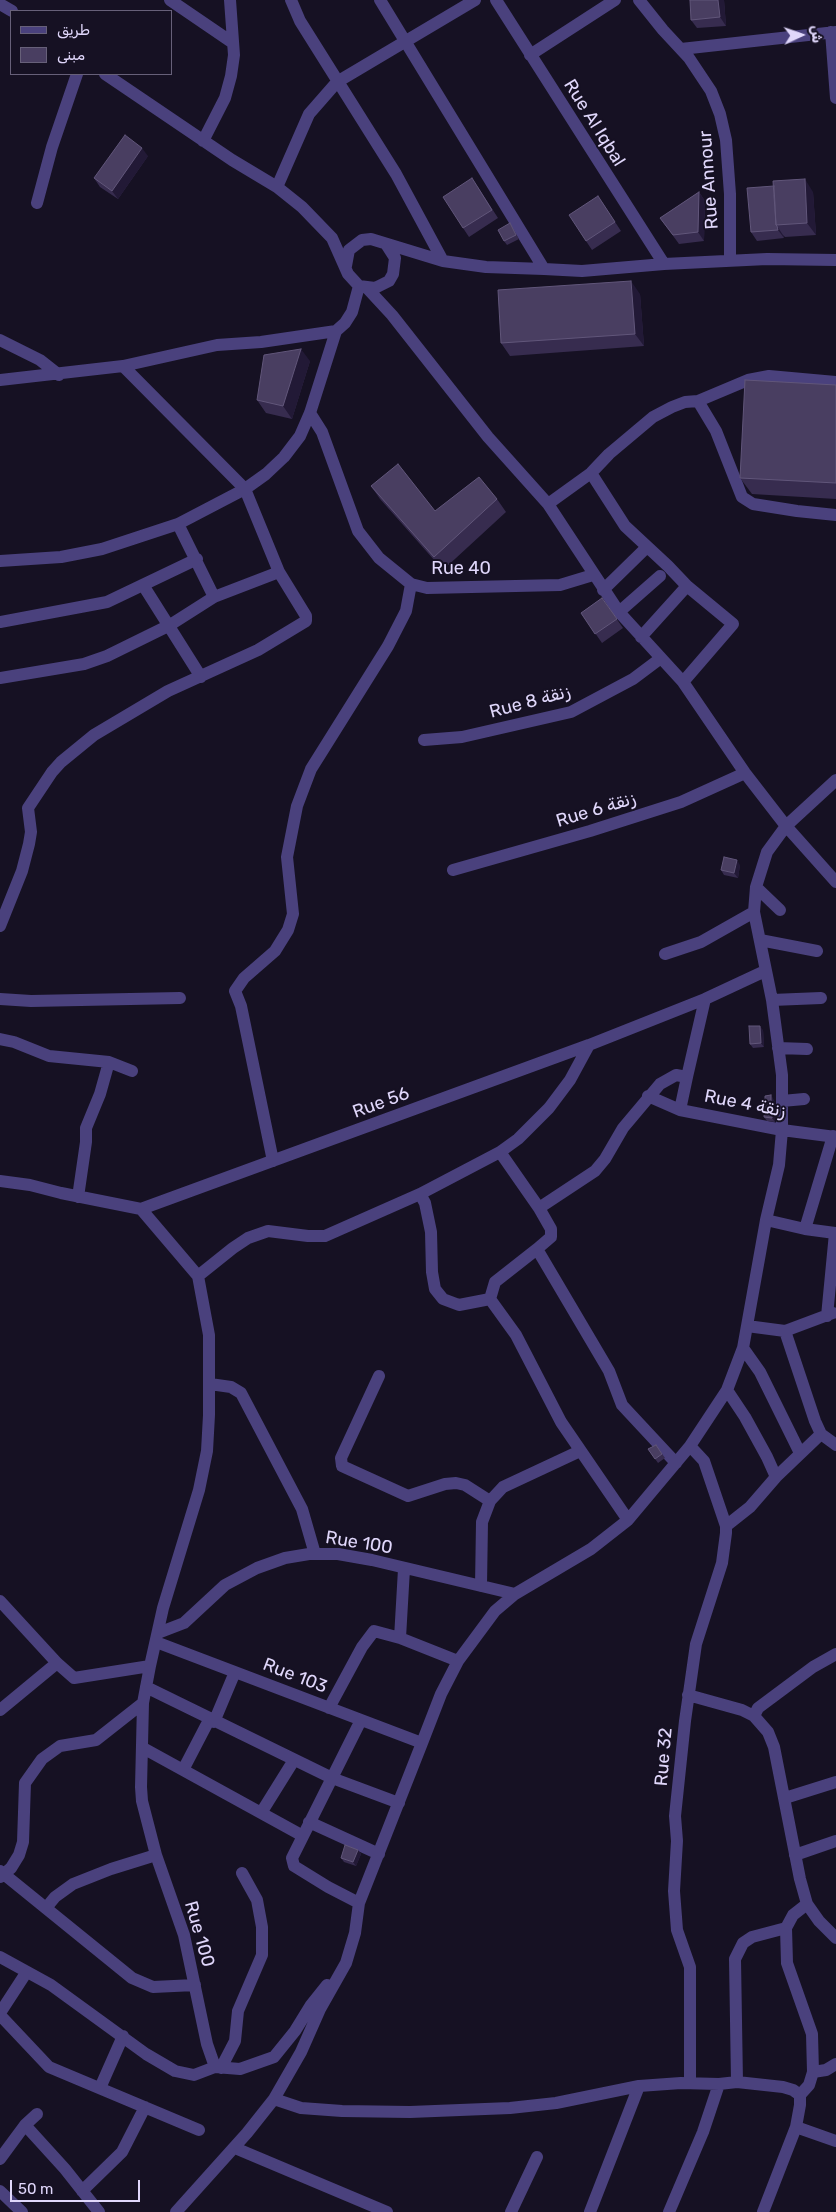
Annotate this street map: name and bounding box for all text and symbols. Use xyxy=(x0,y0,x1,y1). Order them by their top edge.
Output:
legend xyxy=(10,10,172,75)
north arrow xyxy=(776,10,826,60)
text: طريق xyxy=(57,21,90,39)
text: ش xyxy=(808,25,825,43)
text: مبنى xyxy=(57,46,85,64)
street label: Rue Al Iqbal xyxy=(559,75,629,171)
street label: Rue Annour xyxy=(695,130,723,230)
street label: Rue 40 xyxy=(431,558,491,580)
street label: Rue 8 زنقة xyxy=(487,681,573,723)
street label: Rue 6 زنقة xyxy=(554,788,638,832)
street label: Rue 56 xyxy=(350,1083,412,1123)
street label: Rue 4 زنقة xyxy=(702,1086,788,1122)
street label: Rue 100 xyxy=(324,1527,394,1559)
street label: Rue 103 xyxy=(260,1654,330,1698)
street label: Rue 32 xyxy=(651,1727,677,1787)
street label: Rue 100 xyxy=(179,1898,219,1970)
scale bar xyxy=(12,2170,142,2202)
text: 50 m xyxy=(18,2180,53,2198)

